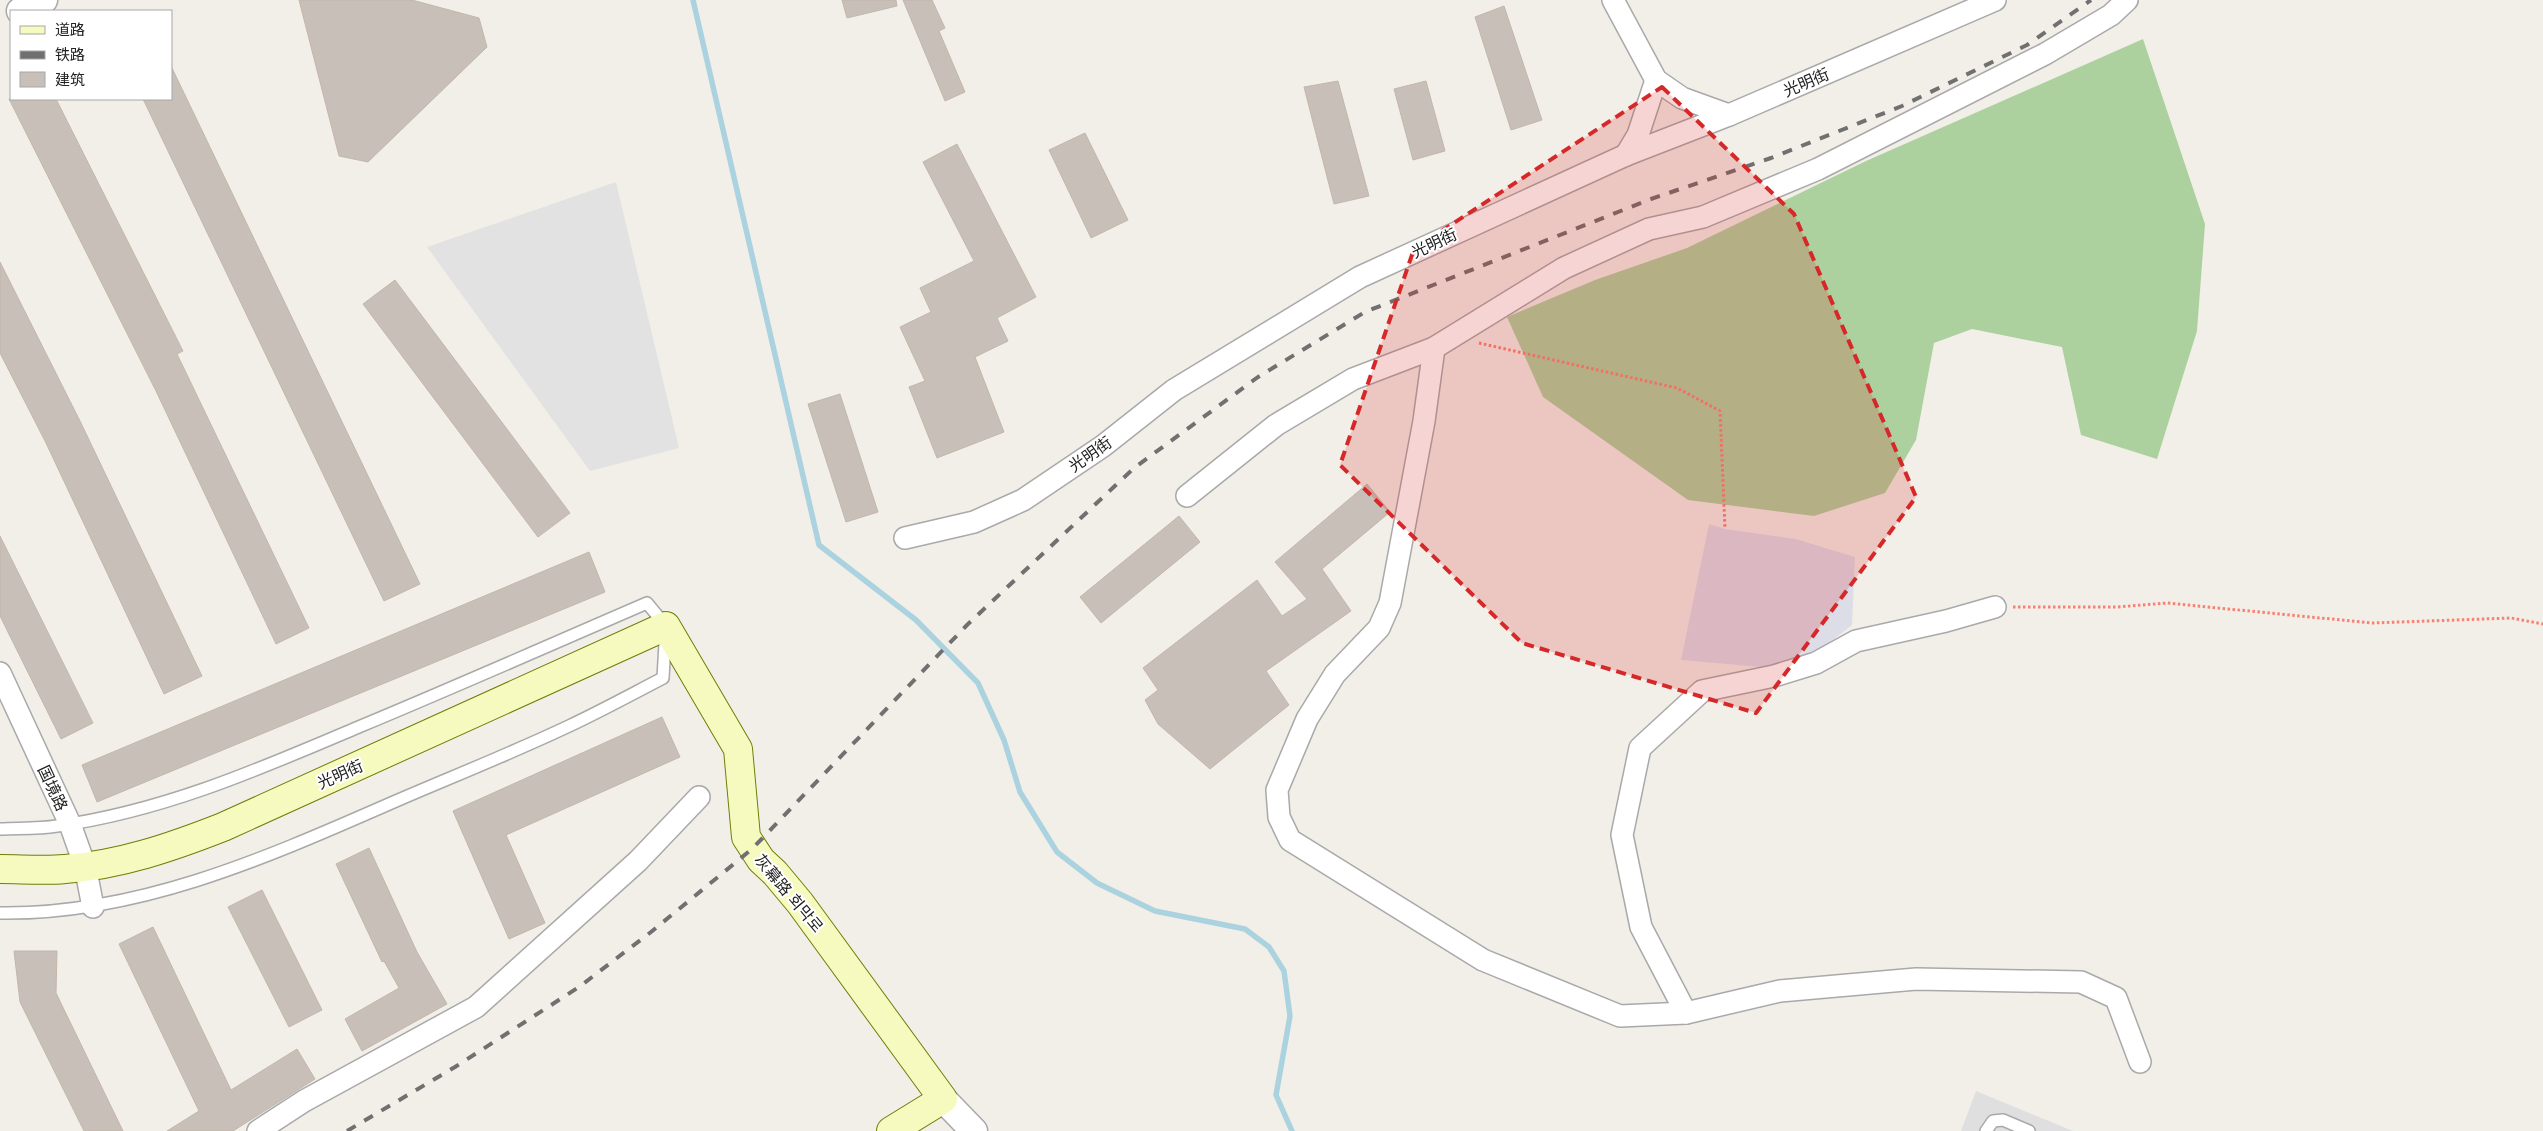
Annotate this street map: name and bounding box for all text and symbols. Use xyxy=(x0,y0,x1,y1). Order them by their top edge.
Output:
legend xyxy=(10,10,172,100)
text: 道路 xyxy=(55,20,85,39)
text: 铁路 xyxy=(55,45,85,64)
street label: 光明街 xyxy=(1780,63,1832,102)
text: 建筑 xyxy=(55,70,85,89)
street label: 光明街 xyxy=(1408,224,1460,263)
street label: 光明街 xyxy=(1065,432,1116,477)
street label: 光明街 xyxy=(314,755,366,794)
street label: 国境路 xyxy=(33,762,72,814)
street label: 灰幕路 회막로 xyxy=(750,850,828,937)

